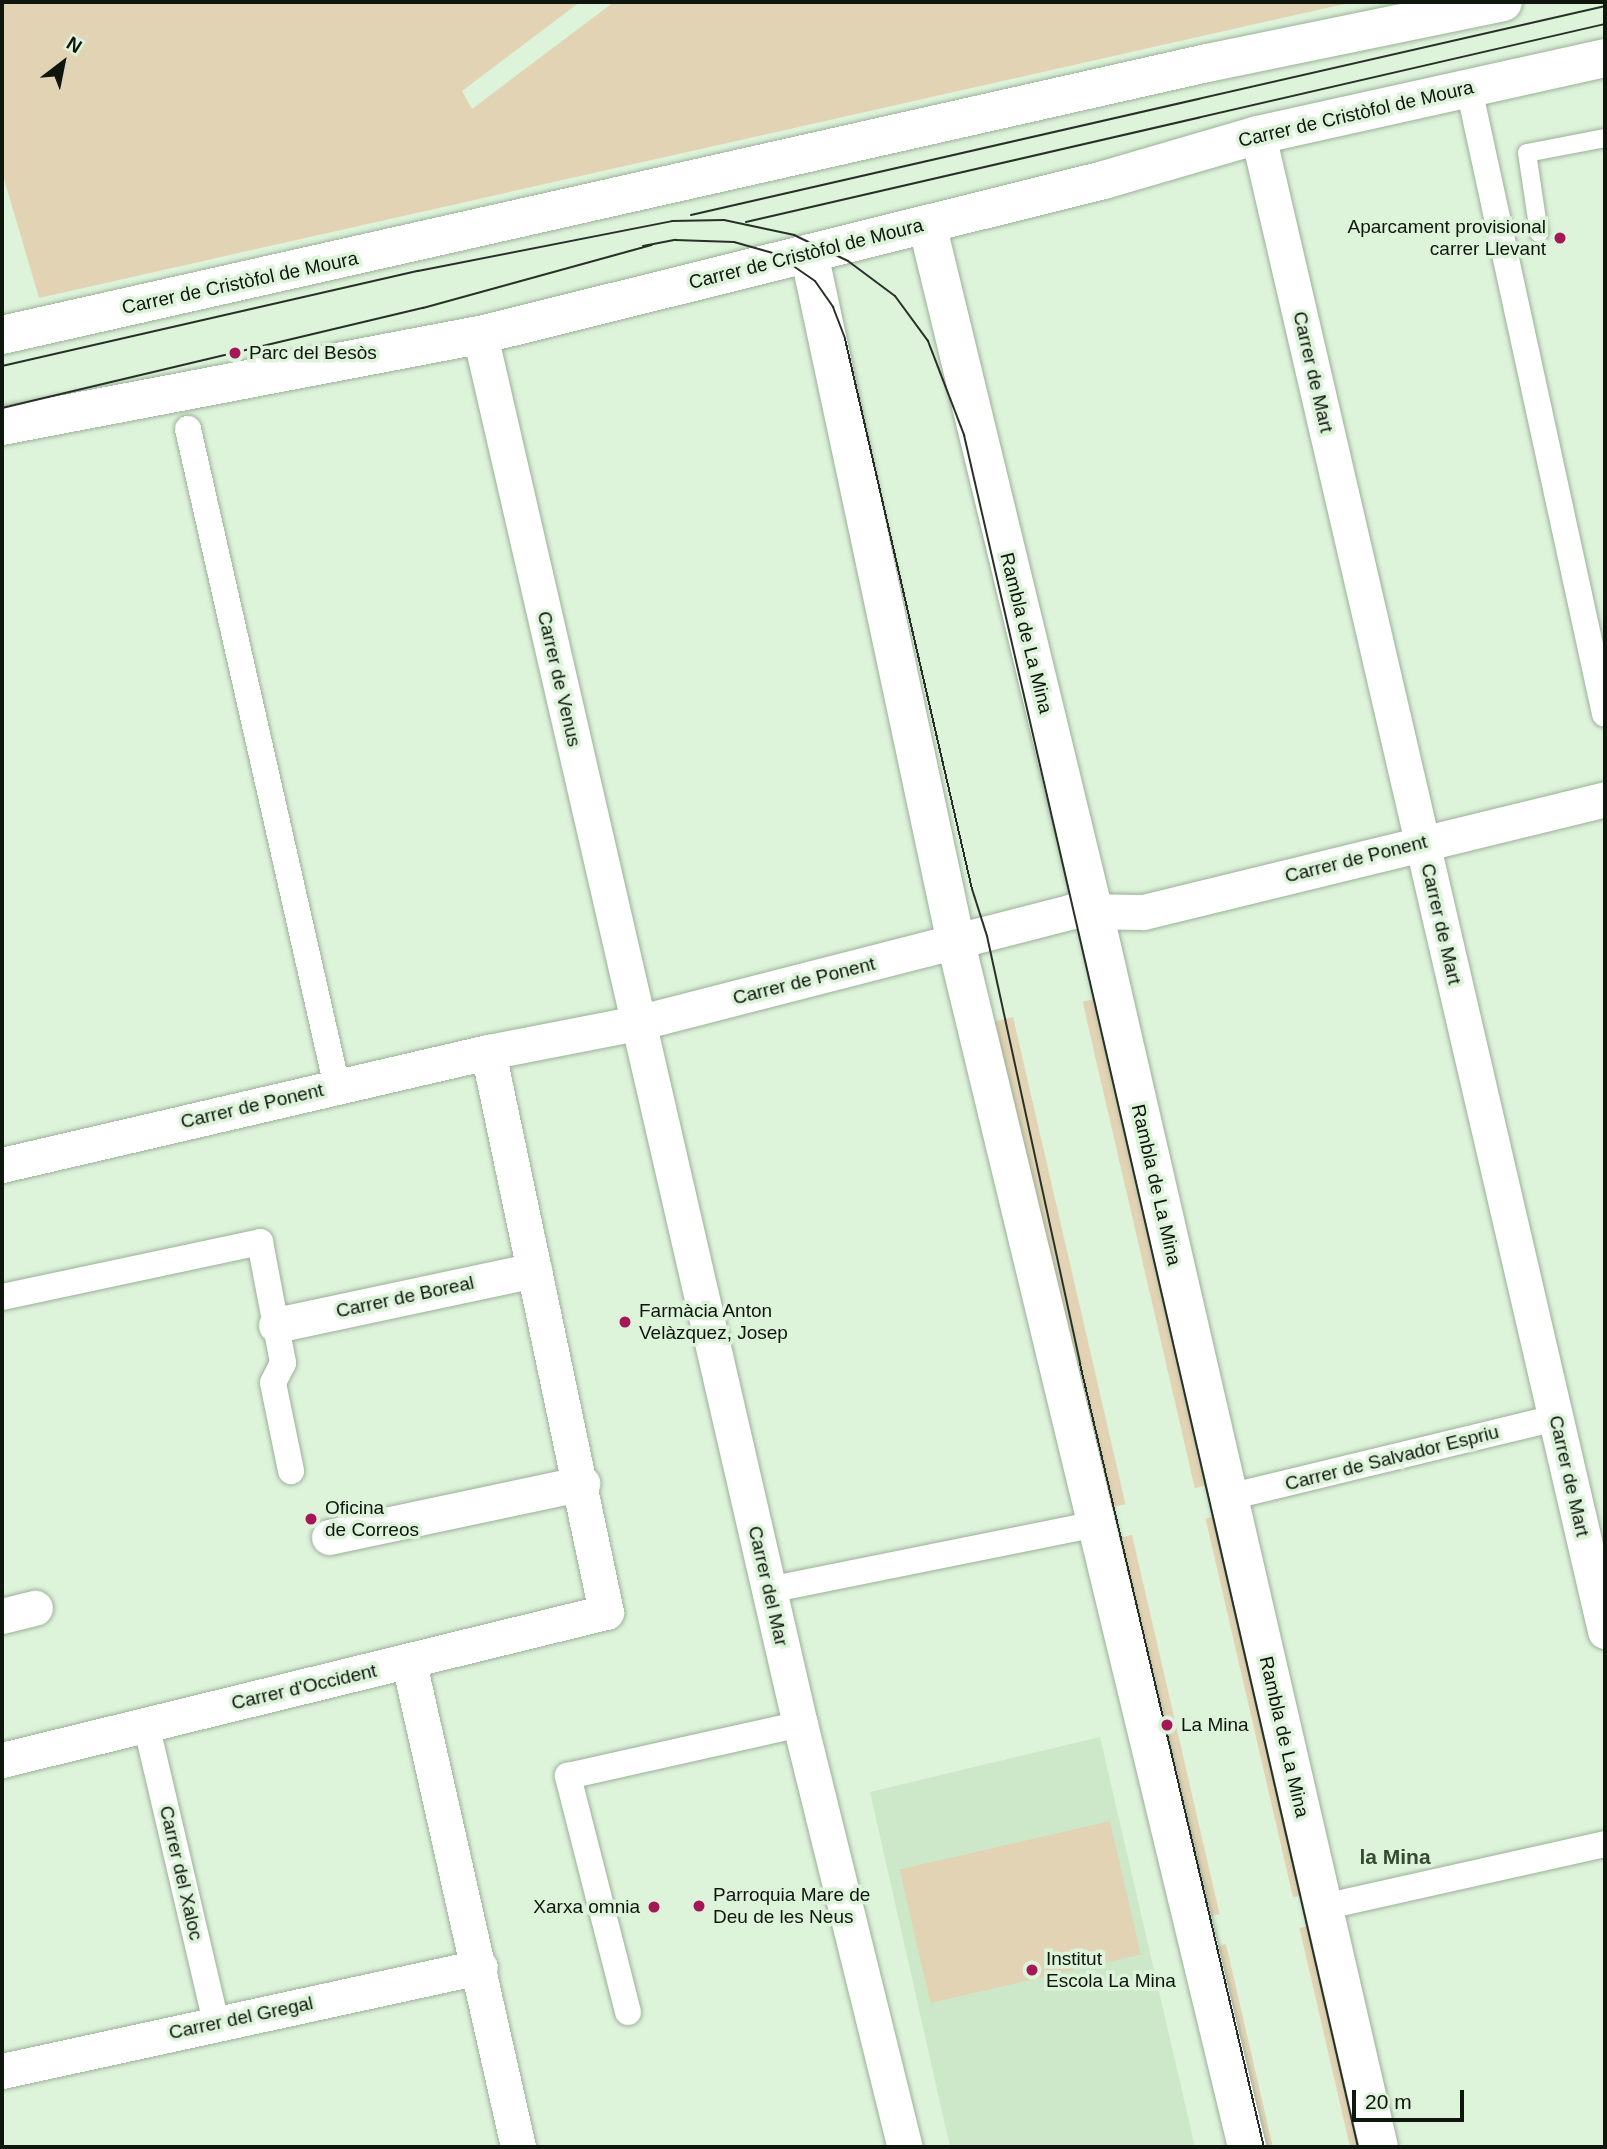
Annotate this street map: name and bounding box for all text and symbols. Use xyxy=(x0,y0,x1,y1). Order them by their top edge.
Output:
north arrow xyxy=(28,28,98,98)
text: N xyxy=(63,32,86,57)
street label: Carrer de Cristòfol de Moura xyxy=(1236,76,1476,152)
street label: Carrer de Cristòfol de Moura xyxy=(686,214,926,294)
place label: Aparcament provisional carrer Llevant xyxy=(1347,216,1546,260)
marker: Aparcament provisional carrer Llevant xyxy=(1552,230,1568,246)
street label: Carrer de Cristòfol de Moura xyxy=(120,247,360,319)
street label: Carrer de Mart xyxy=(1288,309,1338,435)
place label: Parc del Besòs xyxy=(249,342,377,364)
marker: Parc del Besòs xyxy=(227,345,243,361)
street label: Rambla de La Mina xyxy=(995,550,1057,716)
street label: Carrer de Venus xyxy=(532,609,586,749)
street label: Carrer de Ponent xyxy=(1283,830,1429,888)
street label: Carrer de Mart xyxy=(1416,861,1466,987)
street label: Carrer de Ponent xyxy=(731,952,877,1010)
street label: Carrer de Ponent xyxy=(178,1078,326,1134)
street label: Rambla de La Mina xyxy=(1126,1102,1186,1268)
street label: Carrer de Boreal xyxy=(334,1271,476,1323)
place label: Farmàcia Anton Velàzquez, Josep xyxy=(639,1300,788,1344)
marker: Farmàcia Anton Velàzquez, Josep xyxy=(617,1314,633,1330)
street label: Carrer de Mart xyxy=(1544,1413,1594,1539)
street label: Carrer de Salvador Espriu xyxy=(1283,1420,1501,1496)
place label: Oficina de Correos xyxy=(325,1497,419,1541)
marker: Oficina de Correos xyxy=(303,1511,319,1527)
street label: Carrer del Mar xyxy=(743,1524,793,1648)
street label: Rambla de La Mina xyxy=(1254,1654,1314,1820)
street label: Carrer d'Occident xyxy=(229,1659,379,1715)
place label: La Mina xyxy=(1181,1714,1249,1736)
marker: La Mina xyxy=(1159,1717,1175,1733)
street label: Carrer del Xaloc xyxy=(154,1804,208,1942)
district label: la Mina xyxy=(1359,1844,1431,1870)
place label: Parroquia Mare de Deu de les Neus xyxy=(713,1884,870,1928)
place label: Xarxa omnia xyxy=(533,1896,640,1918)
marker: Parroquia Mare de Deu de les Neus xyxy=(691,1898,707,1914)
marker: Xarxa omnia xyxy=(646,1899,662,1915)
place label: Institut Escola La Mina xyxy=(1046,1948,1176,1992)
marker: Institut Escola La Mina xyxy=(1024,1962,1040,1978)
street label: Carrer del Gregal xyxy=(167,1992,315,2044)
scale bar xyxy=(1355,2076,1467,2120)
text: 20 m xyxy=(1365,2090,1412,2113)

